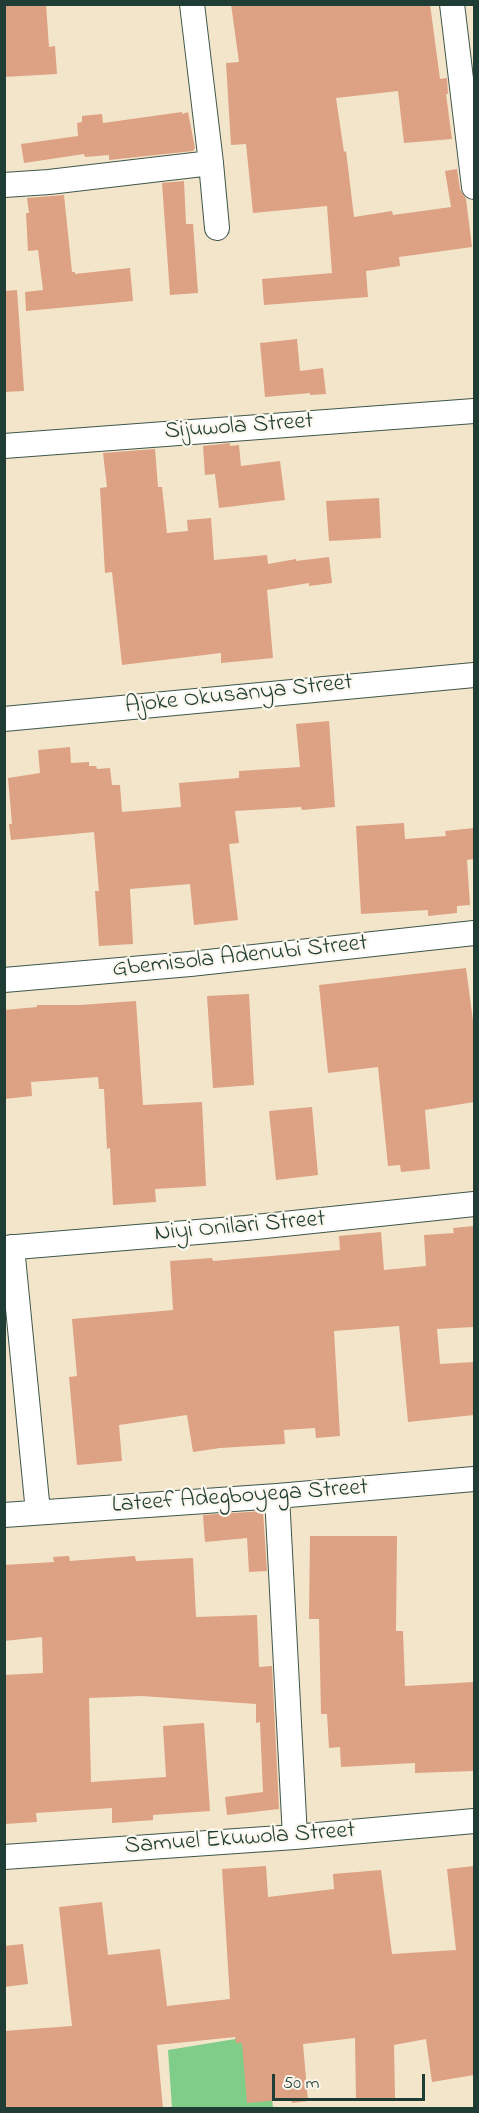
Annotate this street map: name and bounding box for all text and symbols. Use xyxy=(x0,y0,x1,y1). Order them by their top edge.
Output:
street label: Sijuwola Street xyxy=(164,408,314,448)
street label: Ajoke Okusanya Street xyxy=(124,670,354,722)
street label: Gbemisola Adenubi Street xyxy=(111,930,369,986)
street label: Niyi Onilari Street xyxy=(153,1206,327,1250)
street label: Lateef Adegboyega Street xyxy=(111,1475,369,1521)
street label: Samuel Ekuwola Street xyxy=(124,1818,356,1862)
scale bar xyxy=(275,2062,428,2100)
text: 50 m xyxy=(283,2071,320,2097)

